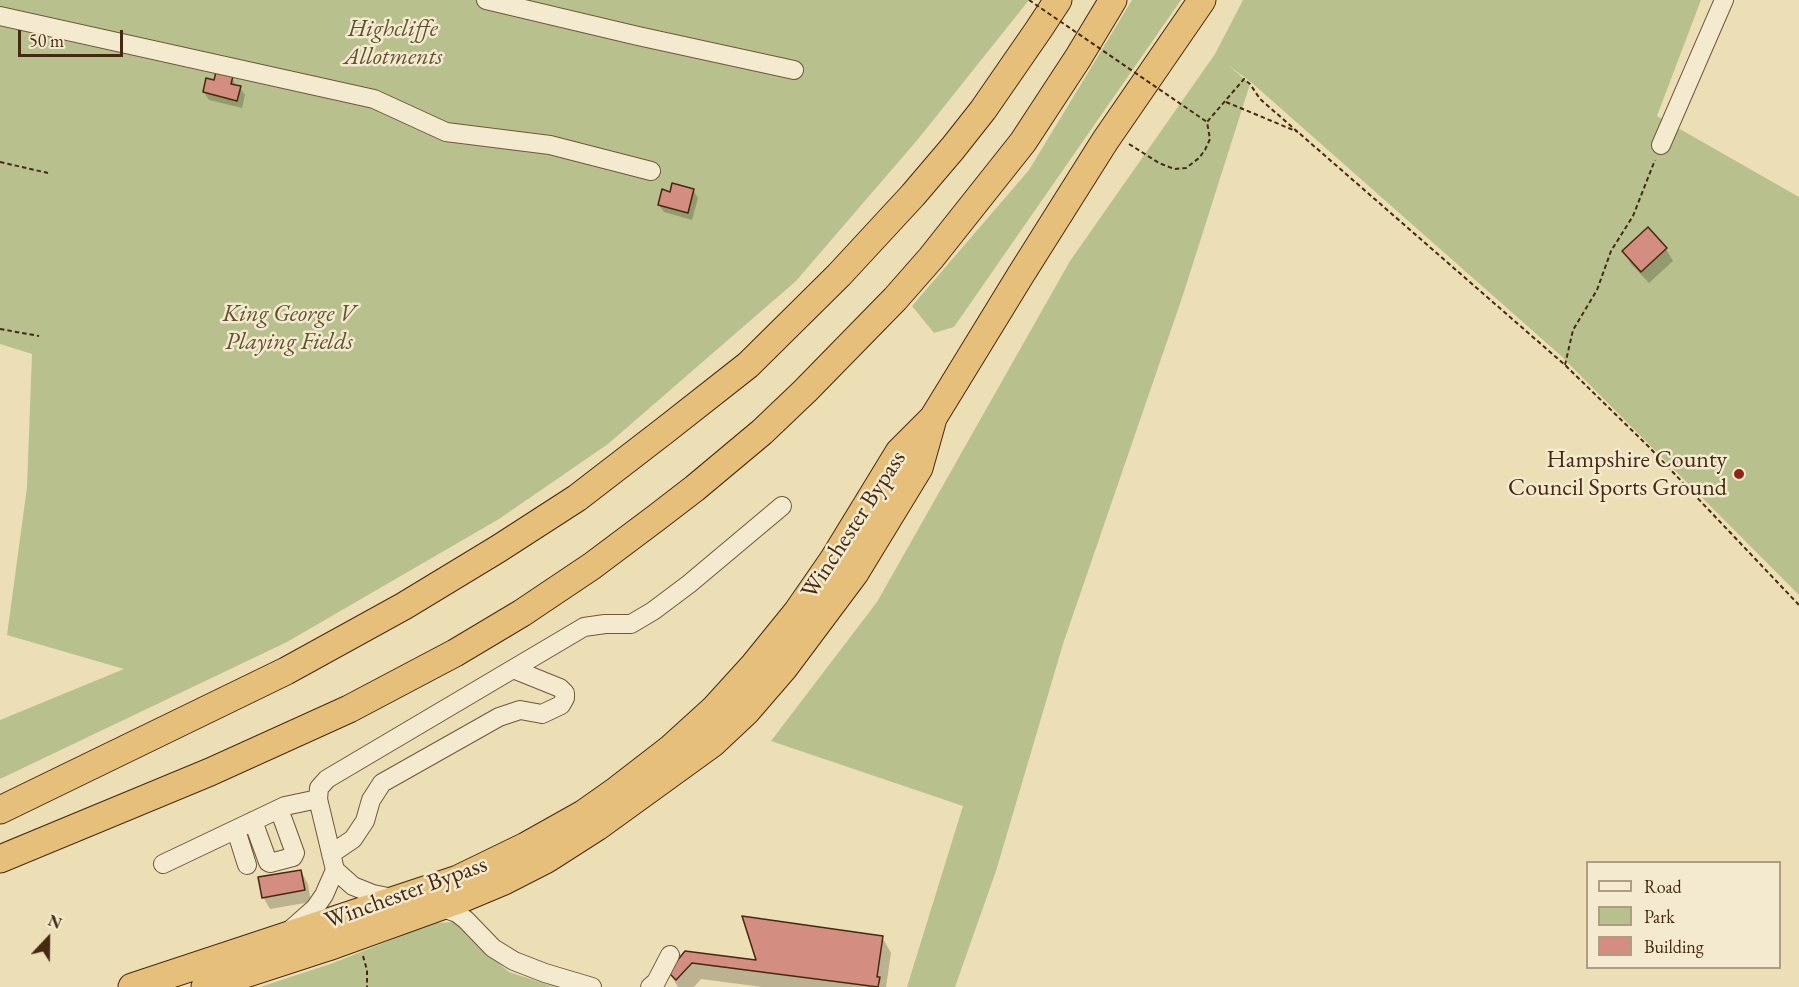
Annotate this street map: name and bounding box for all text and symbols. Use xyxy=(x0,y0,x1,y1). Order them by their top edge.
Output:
park label: Highcliffe Allotments xyxy=(344,15,442,71)
scale bar xyxy=(21,18,126,56)
text: 50 m xyxy=(29,29,64,52)
park label: King George V Playing Fields xyxy=(222,300,356,356)
street label: Winchester Bypass xyxy=(795,446,913,604)
place label: Hampshire County Council Sports Ground xyxy=(1508,446,1727,502)
marker: Hampshire County Council Sports Ground xyxy=(1732,467,1746,481)
street label: Winchester Bypass xyxy=(321,850,491,936)
legend xyxy=(1586,861,1781,969)
text: Road xyxy=(1644,875,1682,898)
text: Park xyxy=(1644,905,1675,928)
north arrow xyxy=(18,909,78,969)
text: N xyxy=(45,910,65,934)
text: Building xyxy=(1644,935,1704,958)

